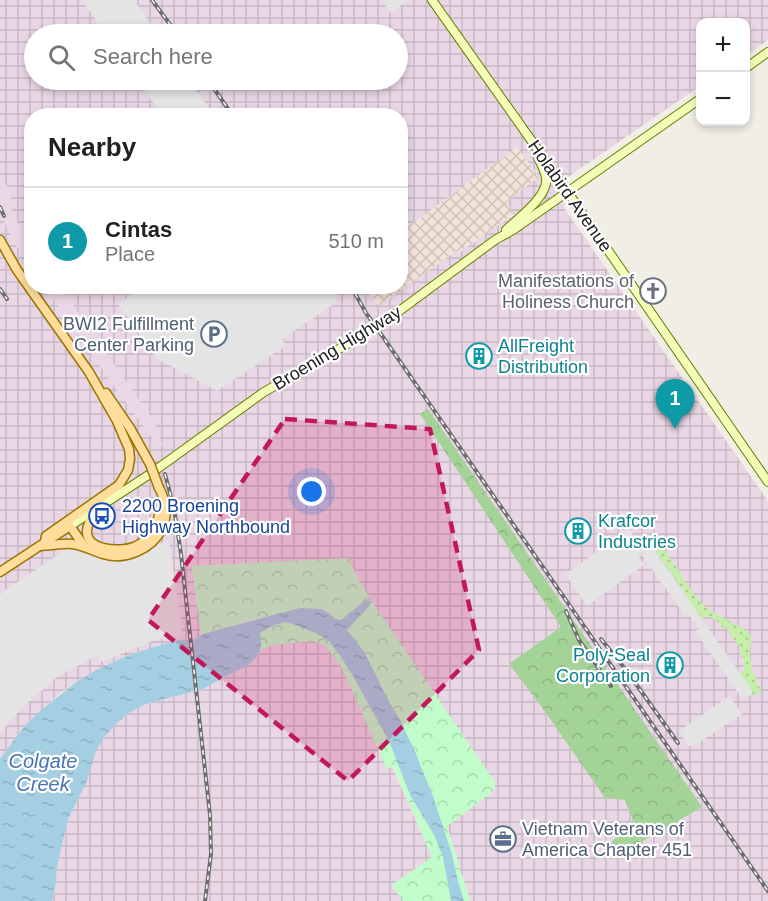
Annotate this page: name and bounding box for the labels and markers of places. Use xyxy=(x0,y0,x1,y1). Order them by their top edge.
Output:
place label: Manifestations of Holiness Church xyxy=(498,271,635,312)
church icon: Manifestations of Holiness Church xyxy=(638,276,668,306)
place label: BWI2 Fulfillment Center Parking xyxy=(63,314,194,355)
parking icon: BWI2 Fulfillment Center Parking xyxy=(199,319,229,349)
place label: AllFreight Distribution xyxy=(498,336,588,377)
building icon: AllFreight Distribution xyxy=(464,341,494,371)
pin: 1 xyxy=(656,380,694,429)
place label: 2200 Broening Highway Northbound xyxy=(122,496,290,537)
bus stop icon: 2200 Broening Highway Northbound xyxy=(87,501,117,531)
place label: Krafcor Industries xyxy=(598,511,676,552)
building icon: Krafcor Industries xyxy=(563,516,593,546)
place label: Poly-Seal Corporation xyxy=(556,645,650,686)
building icon: Poly-Seal Corporation xyxy=(655,650,685,680)
place label: Vietnam Veterans of America Chapter 451 xyxy=(522,819,692,860)
office icon: Vietnam Veterans of America Chapter 451 xyxy=(488,824,518,854)

